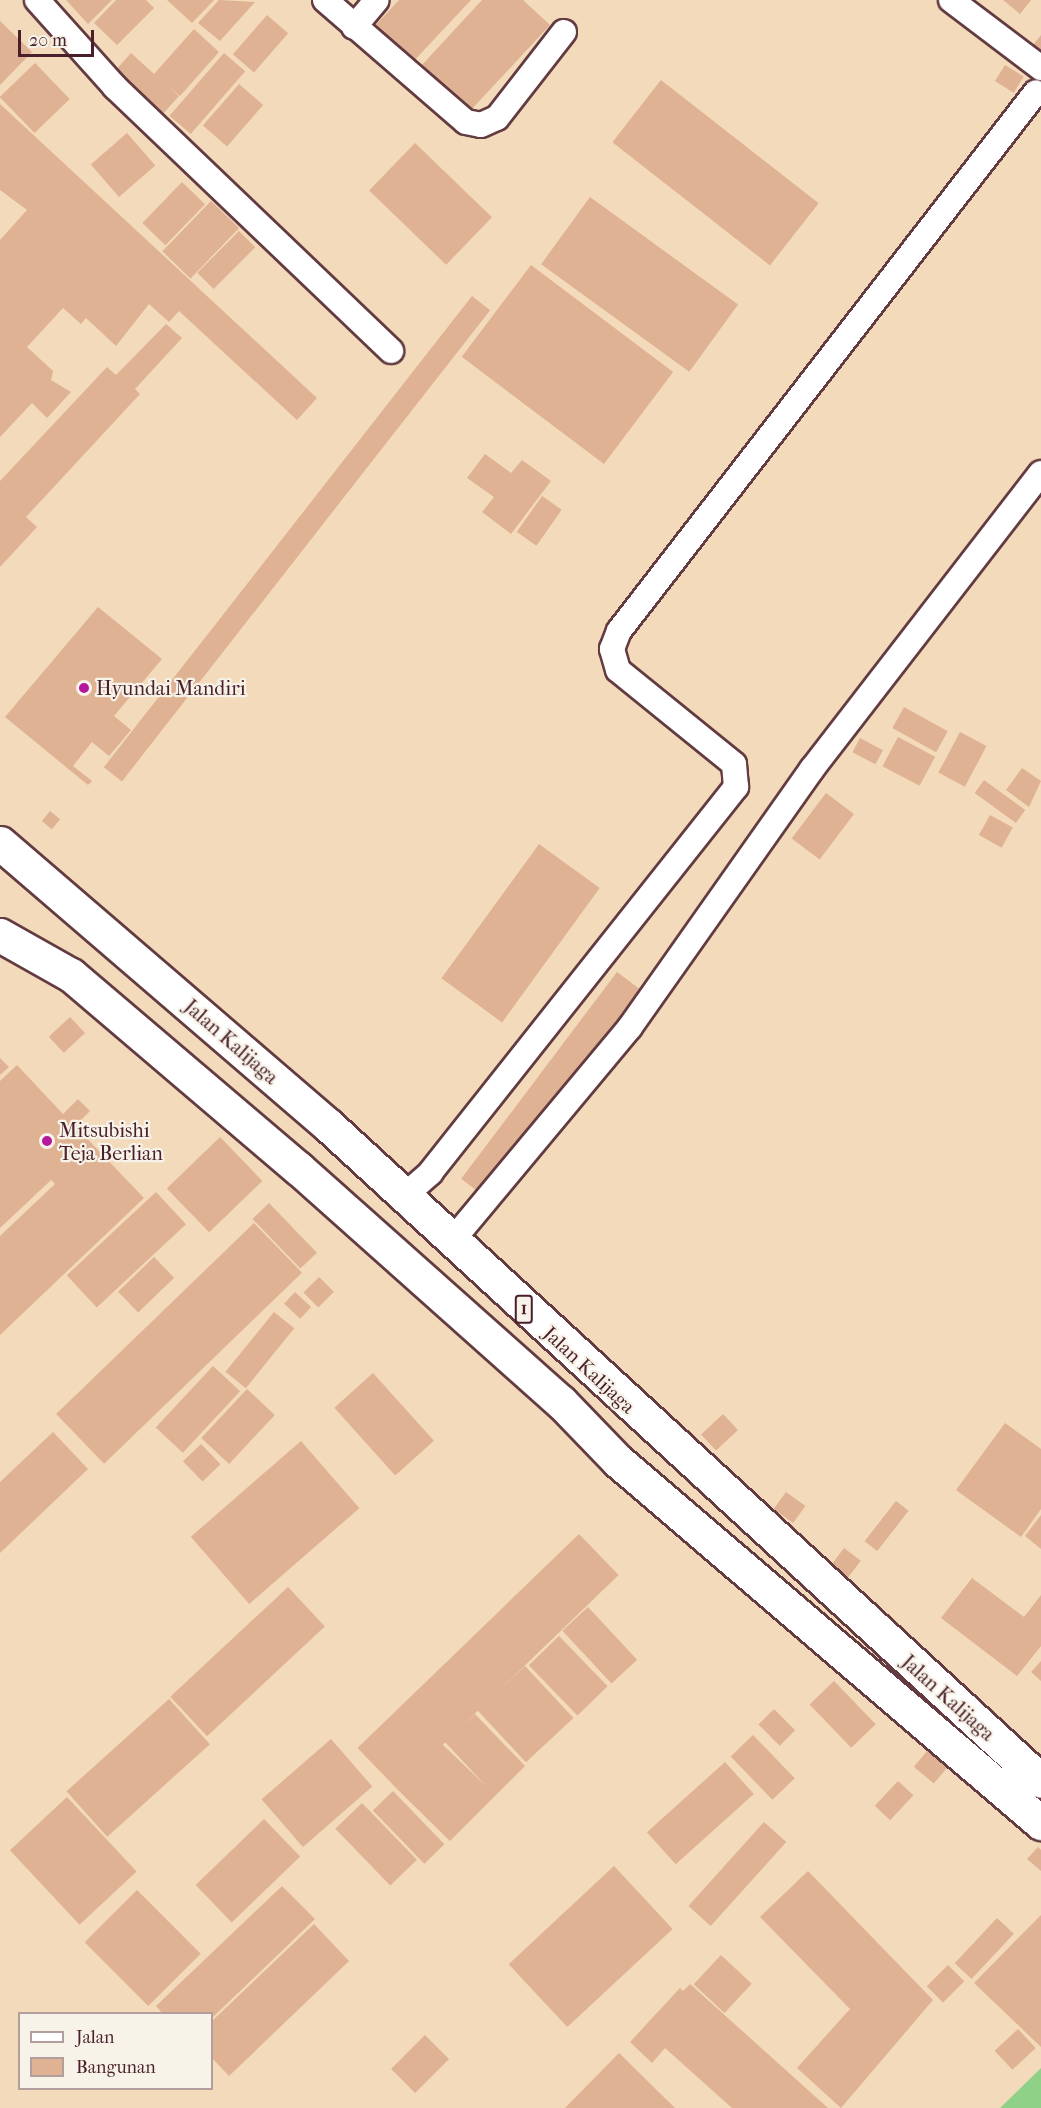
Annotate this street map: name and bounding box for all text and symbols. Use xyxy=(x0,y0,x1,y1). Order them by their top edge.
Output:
scale bar xyxy=(21,18,98,56)
text: 20 m xyxy=(29,30,67,51)
place label: Hyundai Mandiri xyxy=(96,676,246,700)
marker: Hyundai Mandiri xyxy=(77,681,91,695)
street label: Jalan Kalijaga xyxy=(179,995,283,1089)
place label: Mitsubishi Teja Berlian xyxy=(59,1118,163,1165)
marker: Mitsubishi Teja Berlian xyxy=(40,1134,54,1148)
road number: 1 xyxy=(514,1294,534,1324)
street label: Jalan Kalijaga xyxy=(538,1321,640,1419)
street label: Jalan Kalijaga xyxy=(897,1650,999,1746)
legend xyxy=(18,2012,213,2090)
text: Jalan xyxy=(76,2027,114,2048)
text: Bangunan xyxy=(76,2057,156,2078)

